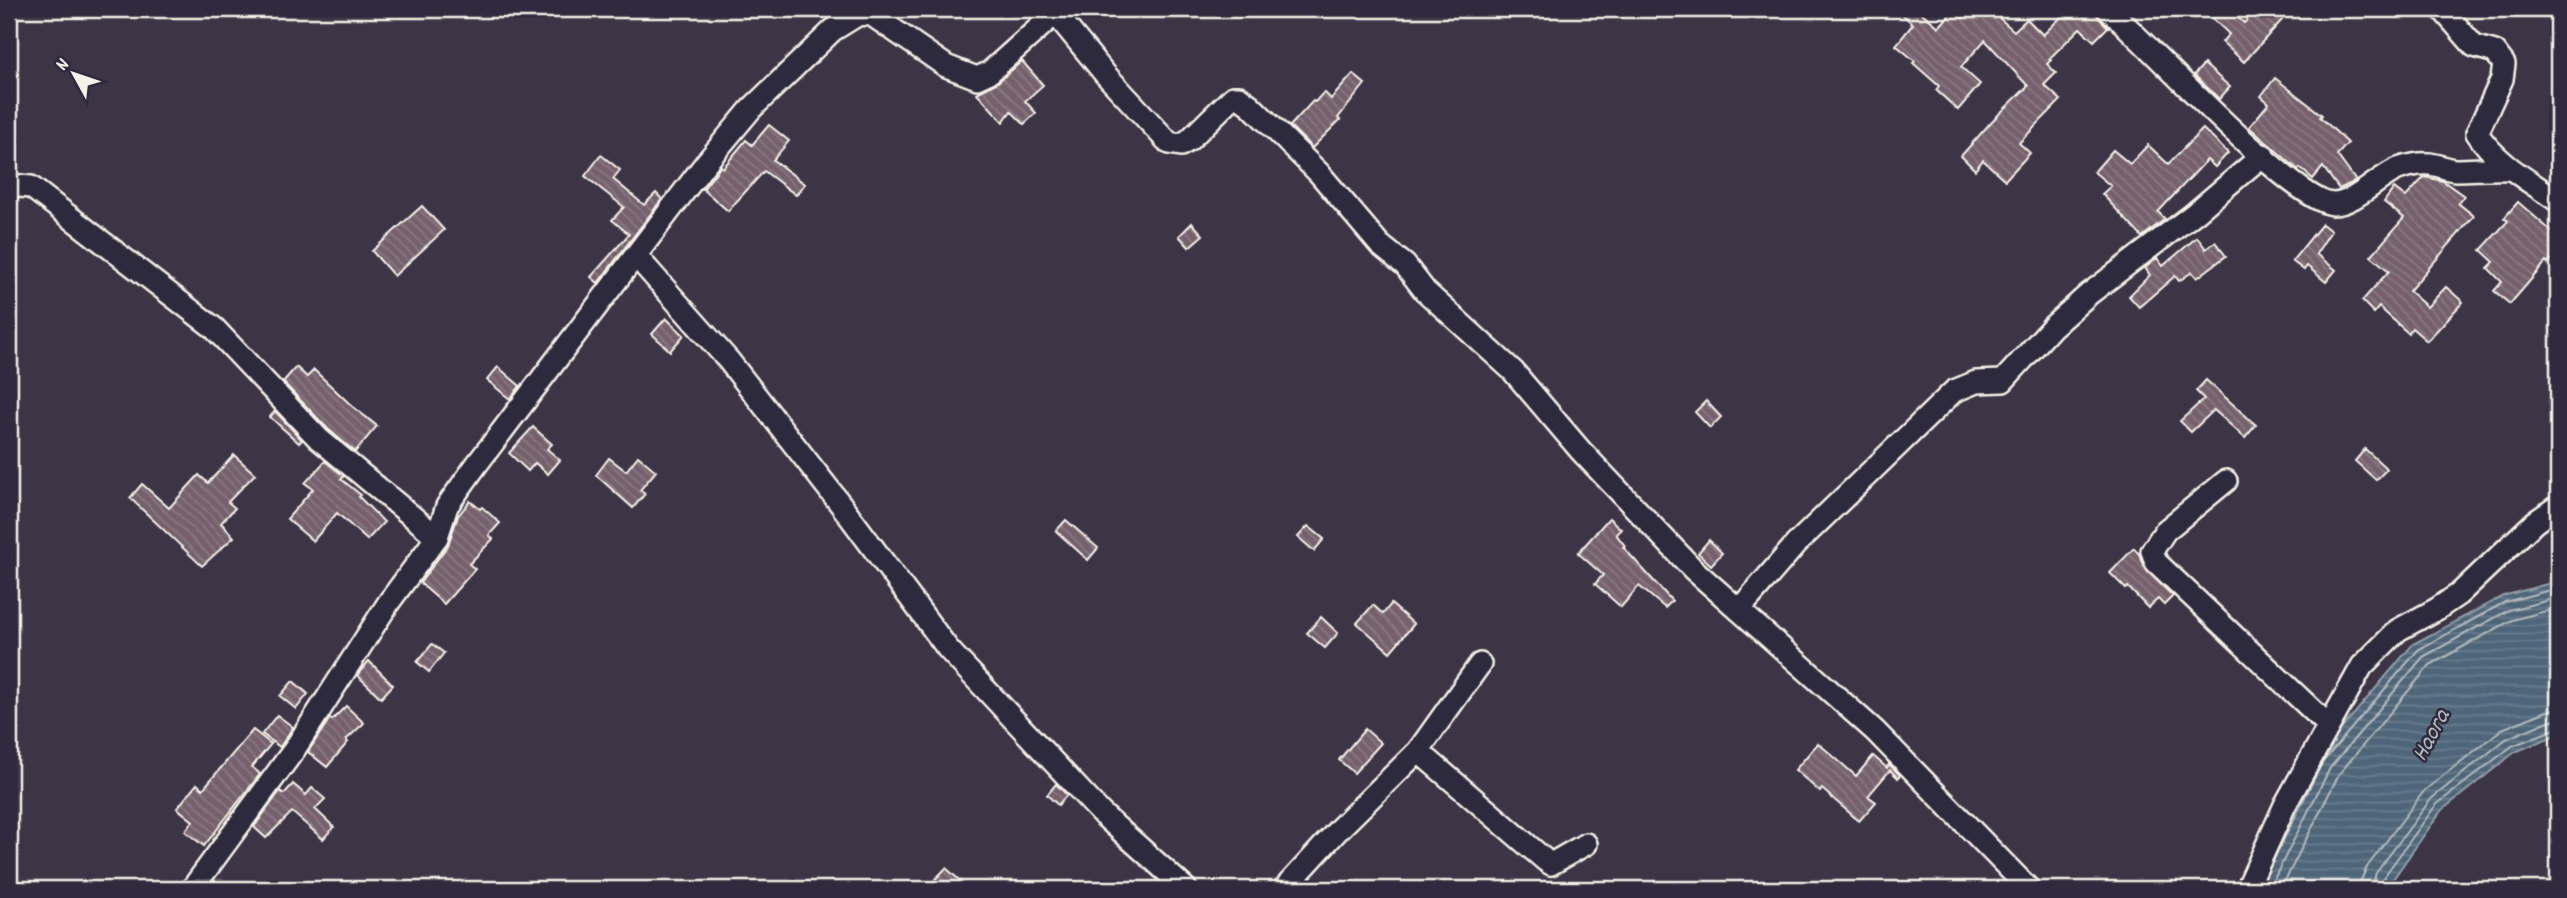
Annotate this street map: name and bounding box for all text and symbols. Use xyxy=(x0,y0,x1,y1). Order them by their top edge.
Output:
north arrow xyxy=(38,38,108,108)
text: N xyxy=(50,53,77,78)
water label: Haora xyxy=(2404,702,2461,768)

